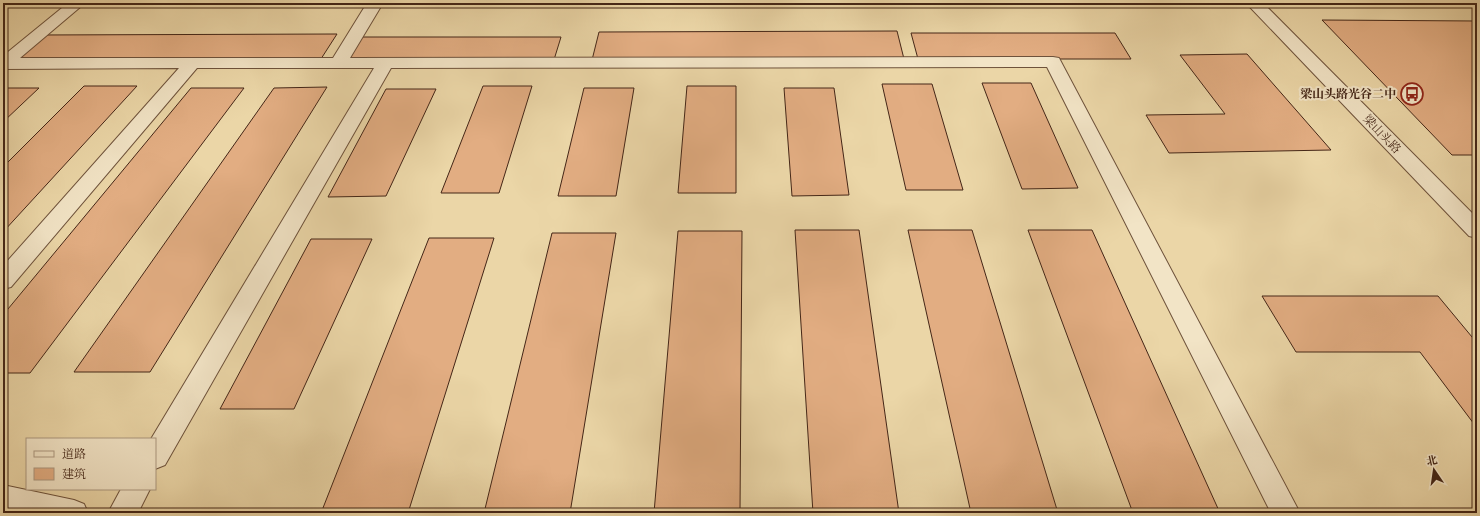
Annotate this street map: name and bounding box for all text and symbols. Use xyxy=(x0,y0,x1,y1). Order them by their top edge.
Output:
bus stop icon: 梁山头路光谷二中 xyxy=(1399,81,1425,107)
place label: 梁山头路光谷二中 xyxy=(1300,87,1396,101)
street label: 梁山头路 xyxy=(1360,112,1404,156)
legend xyxy=(26,438,156,490)
text: 道路 xyxy=(62,447,86,461)
north arrow xyxy=(1414,450,1454,490)
text: 北 xyxy=(1425,453,1439,468)
text: 建筑 xyxy=(62,467,86,481)

